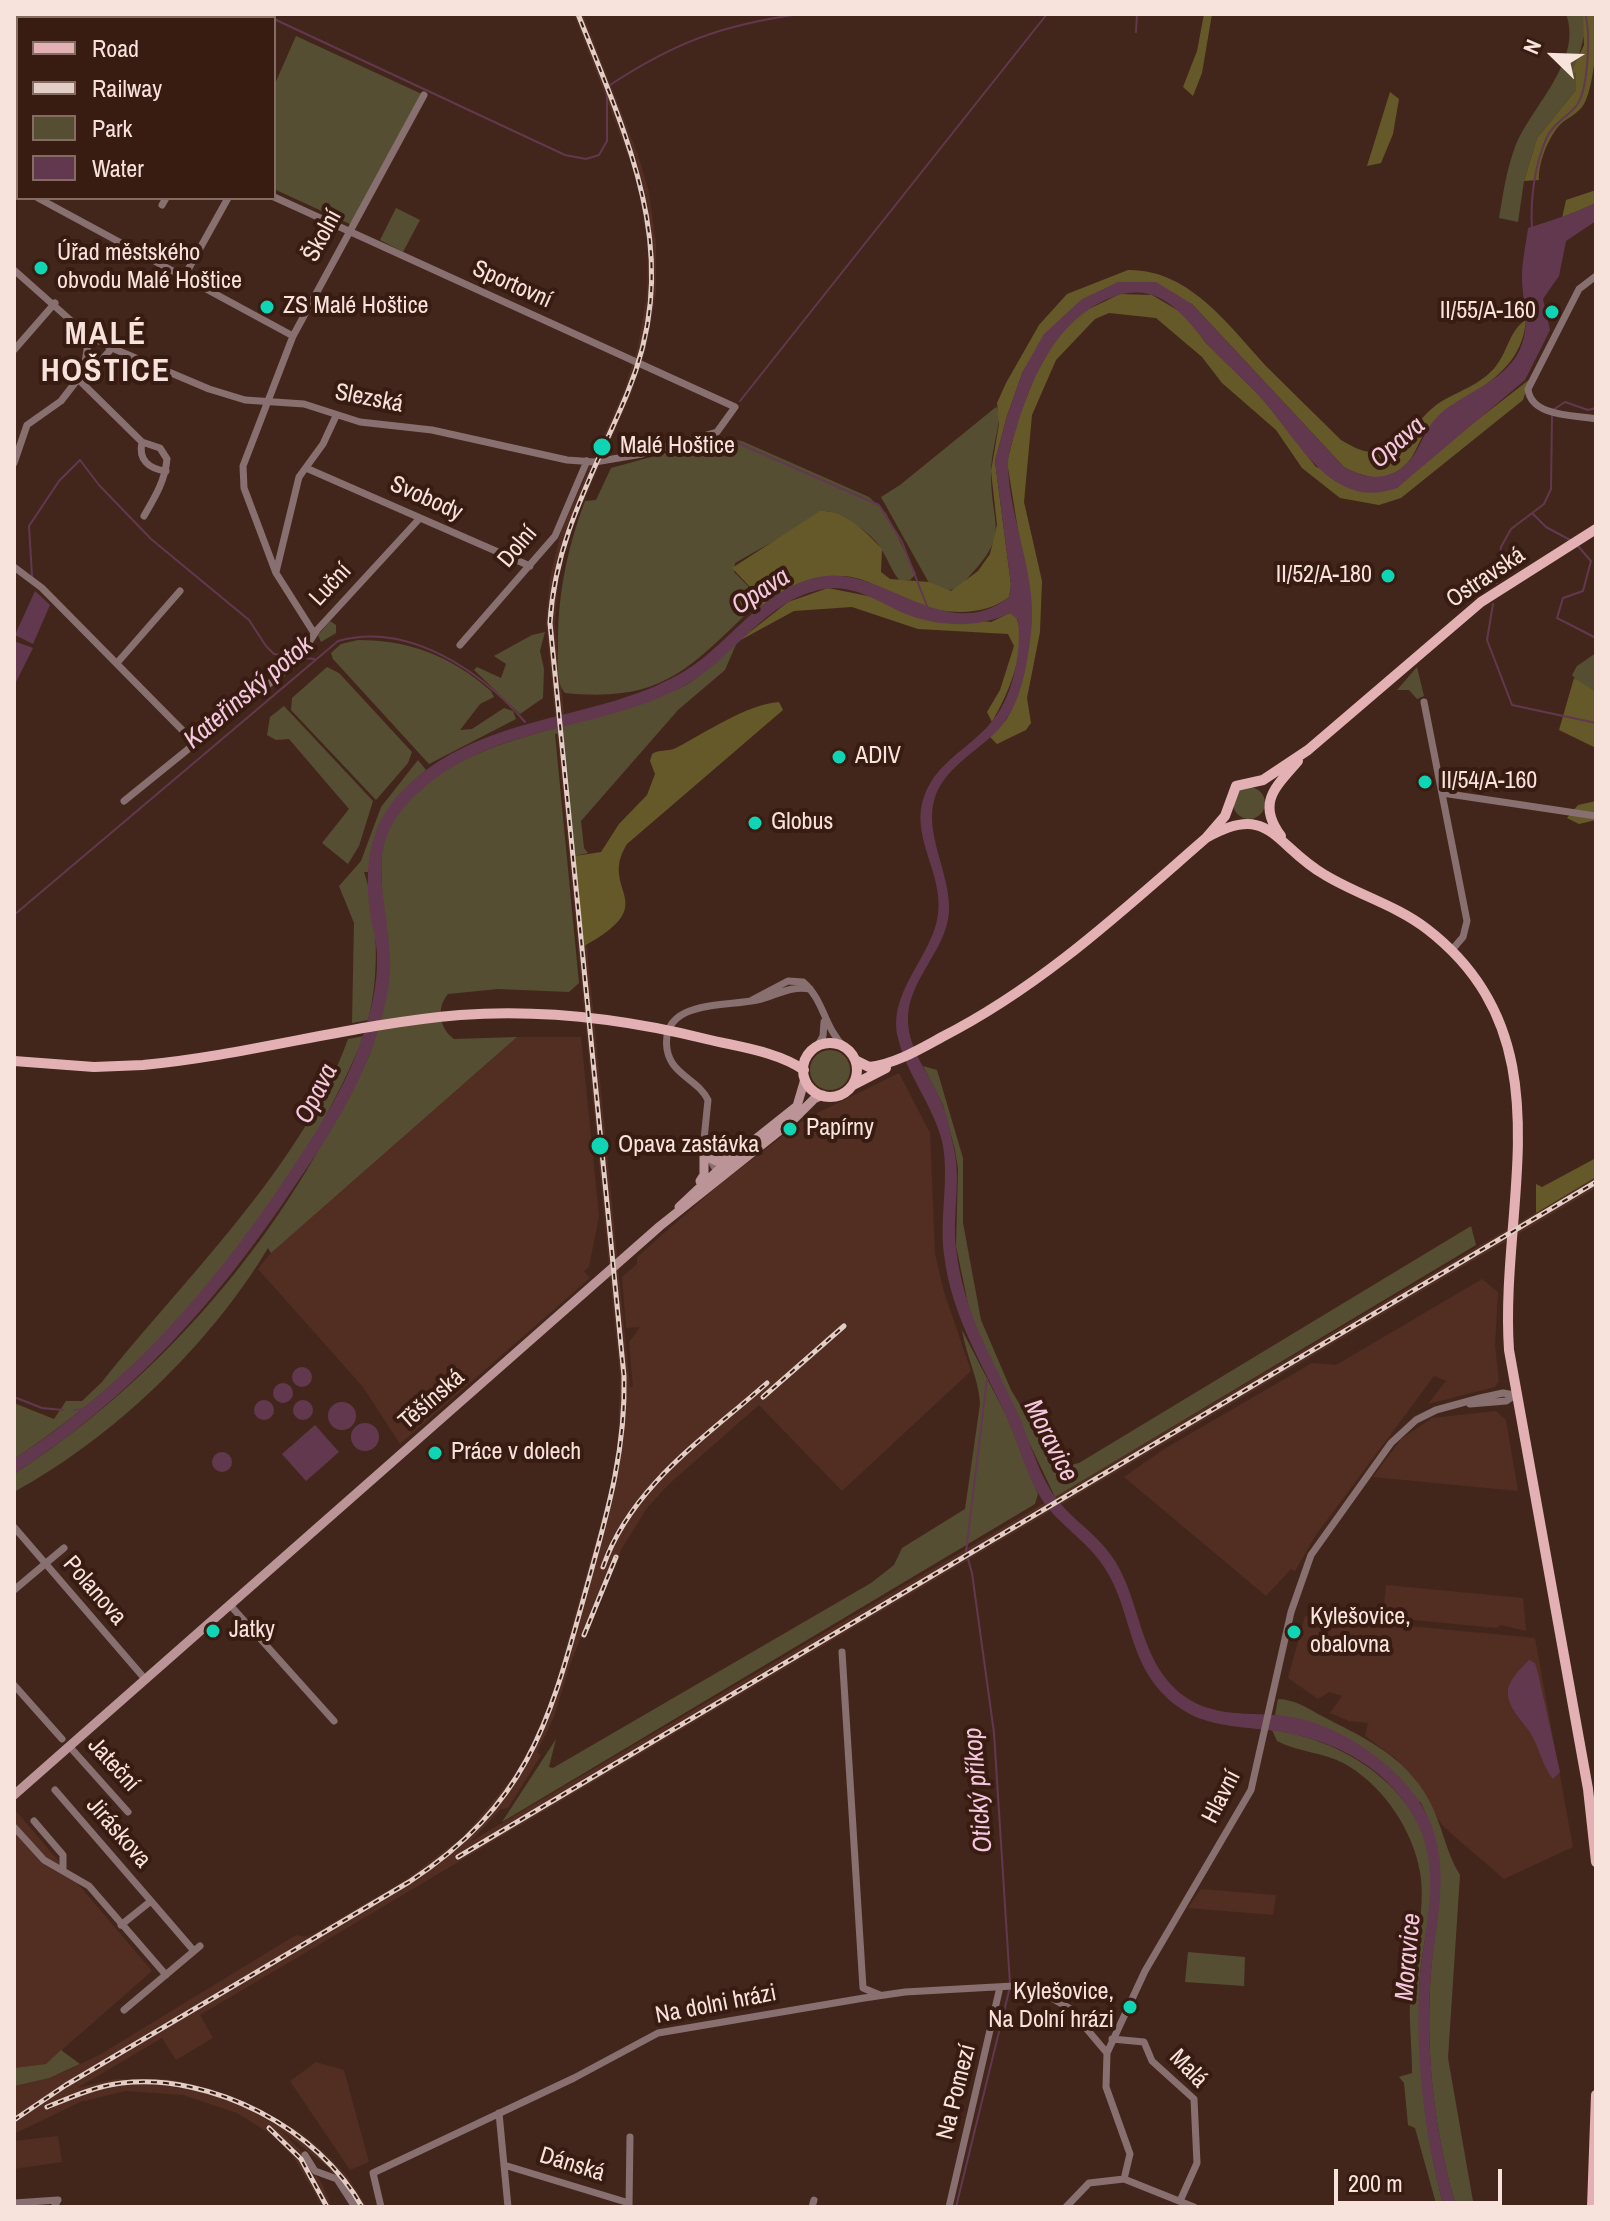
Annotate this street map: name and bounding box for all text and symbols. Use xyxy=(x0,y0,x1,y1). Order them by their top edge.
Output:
legend xyxy=(16,16,276,200)
north arrow xyxy=(1514,16,1594,96)
text: Road xyxy=(92,32,139,64)
text: N xyxy=(1516,35,1548,58)
text: Railway xyxy=(92,72,162,104)
text: Park xyxy=(92,112,132,144)
text: Water xyxy=(92,152,144,184)
street label: Školní xyxy=(297,205,349,267)
place label: Úřad městského obvodu Malé Hoštice xyxy=(57,240,242,296)
street label: Sportovní xyxy=(468,255,556,315)
marker: Úřad městského obvodu Malé Hoštice xyxy=(32,259,50,277)
place label: ZS Malé Hoštice xyxy=(283,293,428,321)
marker: ZS Malé Hoštice xyxy=(258,298,276,316)
place label: II/55/A-160 xyxy=(1440,298,1536,326)
marker: II/55/A-160 xyxy=(1543,303,1561,321)
district label: MALÉ HOŠTICE xyxy=(41,316,171,391)
street label: Slezská xyxy=(332,378,406,420)
water label: Opava xyxy=(1364,411,1432,475)
place label: Malé Hoštice xyxy=(620,433,735,461)
marker: Malé Hoštice xyxy=(591,436,613,458)
street label: Svobody xyxy=(385,470,467,528)
street label: Dolní xyxy=(492,520,544,574)
street label: Ostravská xyxy=(1441,541,1531,615)
street label: Luční xyxy=(304,558,358,612)
water label: Opava xyxy=(726,562,796,622)
place label: II/52/A-180 xyxy=(1276,562,1372,590)
marker: II/52/A-180 xyxy=(1379,567,1397,585)
water label: Kateřinský potok xyxy=(178,630,320,756)
place label: ADIV xyxy=(855,743,901,771)
marker: ADIV xyxy=(830,748,848,766)
place label: II/54/A-160 xyxy=(1441,768,1537,796)
marker: II/54/A-160 xyxy=(1416,773,1434,791)
place label: Globus xyxy=(771,809,833,837)
marker: Globus xyxy=(746,814,764,832)
water label: Opava xyxy=(289,1059,345,1129)
place label: Papírny xyxy=(806,1115,874,1143)
marker: Papírny xyxy=(781,1120,799,1138)
place label: Opava zastávka xyxy=(618,1132,759,1160)
marker: Opava zastávka xyxy=(589,1135,611,1157)
street label: Těšínská xyxy=(393,1364,471,1436)
water label: Moravice xyxy=(1016,1395,1084,1487)
place label: Práce v dolech xyxy=(451,1439,581,1467)
marker: Práce v dolech xyxy=(426,1444,444,1462)
street label: Polanova xyxy=(56,1551,132,1631)
place label: Kylešovice, obalovna xyxy=(1310,1604,1411,1660)
place label: Jatky xyxy=(229,1617,275,1645)
marker: Jatky xyxy=(204,1622,222,1640)
marker: Kylešovice, obalovna xyxy=(1285,1623,1303,1641)
water label: Otický příkop xyxy=(958,1726,1000,1854)
street label: Jateční xyxy=(81,1732,145,1798)
street label: Hlavní xyxy=(1197,1766,1247,1828)
street label: Jiráskova xyxy=(80,1792,156,1874)
water label: Moravice xyxy=(1390,1912,1428,2002)
street label: Na dolni hrázi xyxy=(653,1979,779,2031)
place label: Kylešovice, Na Dolní hrázi xyxy=(988,1979,1114,2035)
marker: Kylešovice, Na Dolní hrázi xyxy=(1121,1998,1139,2016)
street label: Na Pomezí xyxy=(931,2041,983,2143)
street label: Malá xyxy=(1163,2044,1213,2094)
street label: Dánská xyxy=(536,2141,608,2189)
scale bar xyxy=(1338,2153,1506,2203)
text: 200 m xyxy=(1348,2167,1403,2199)

